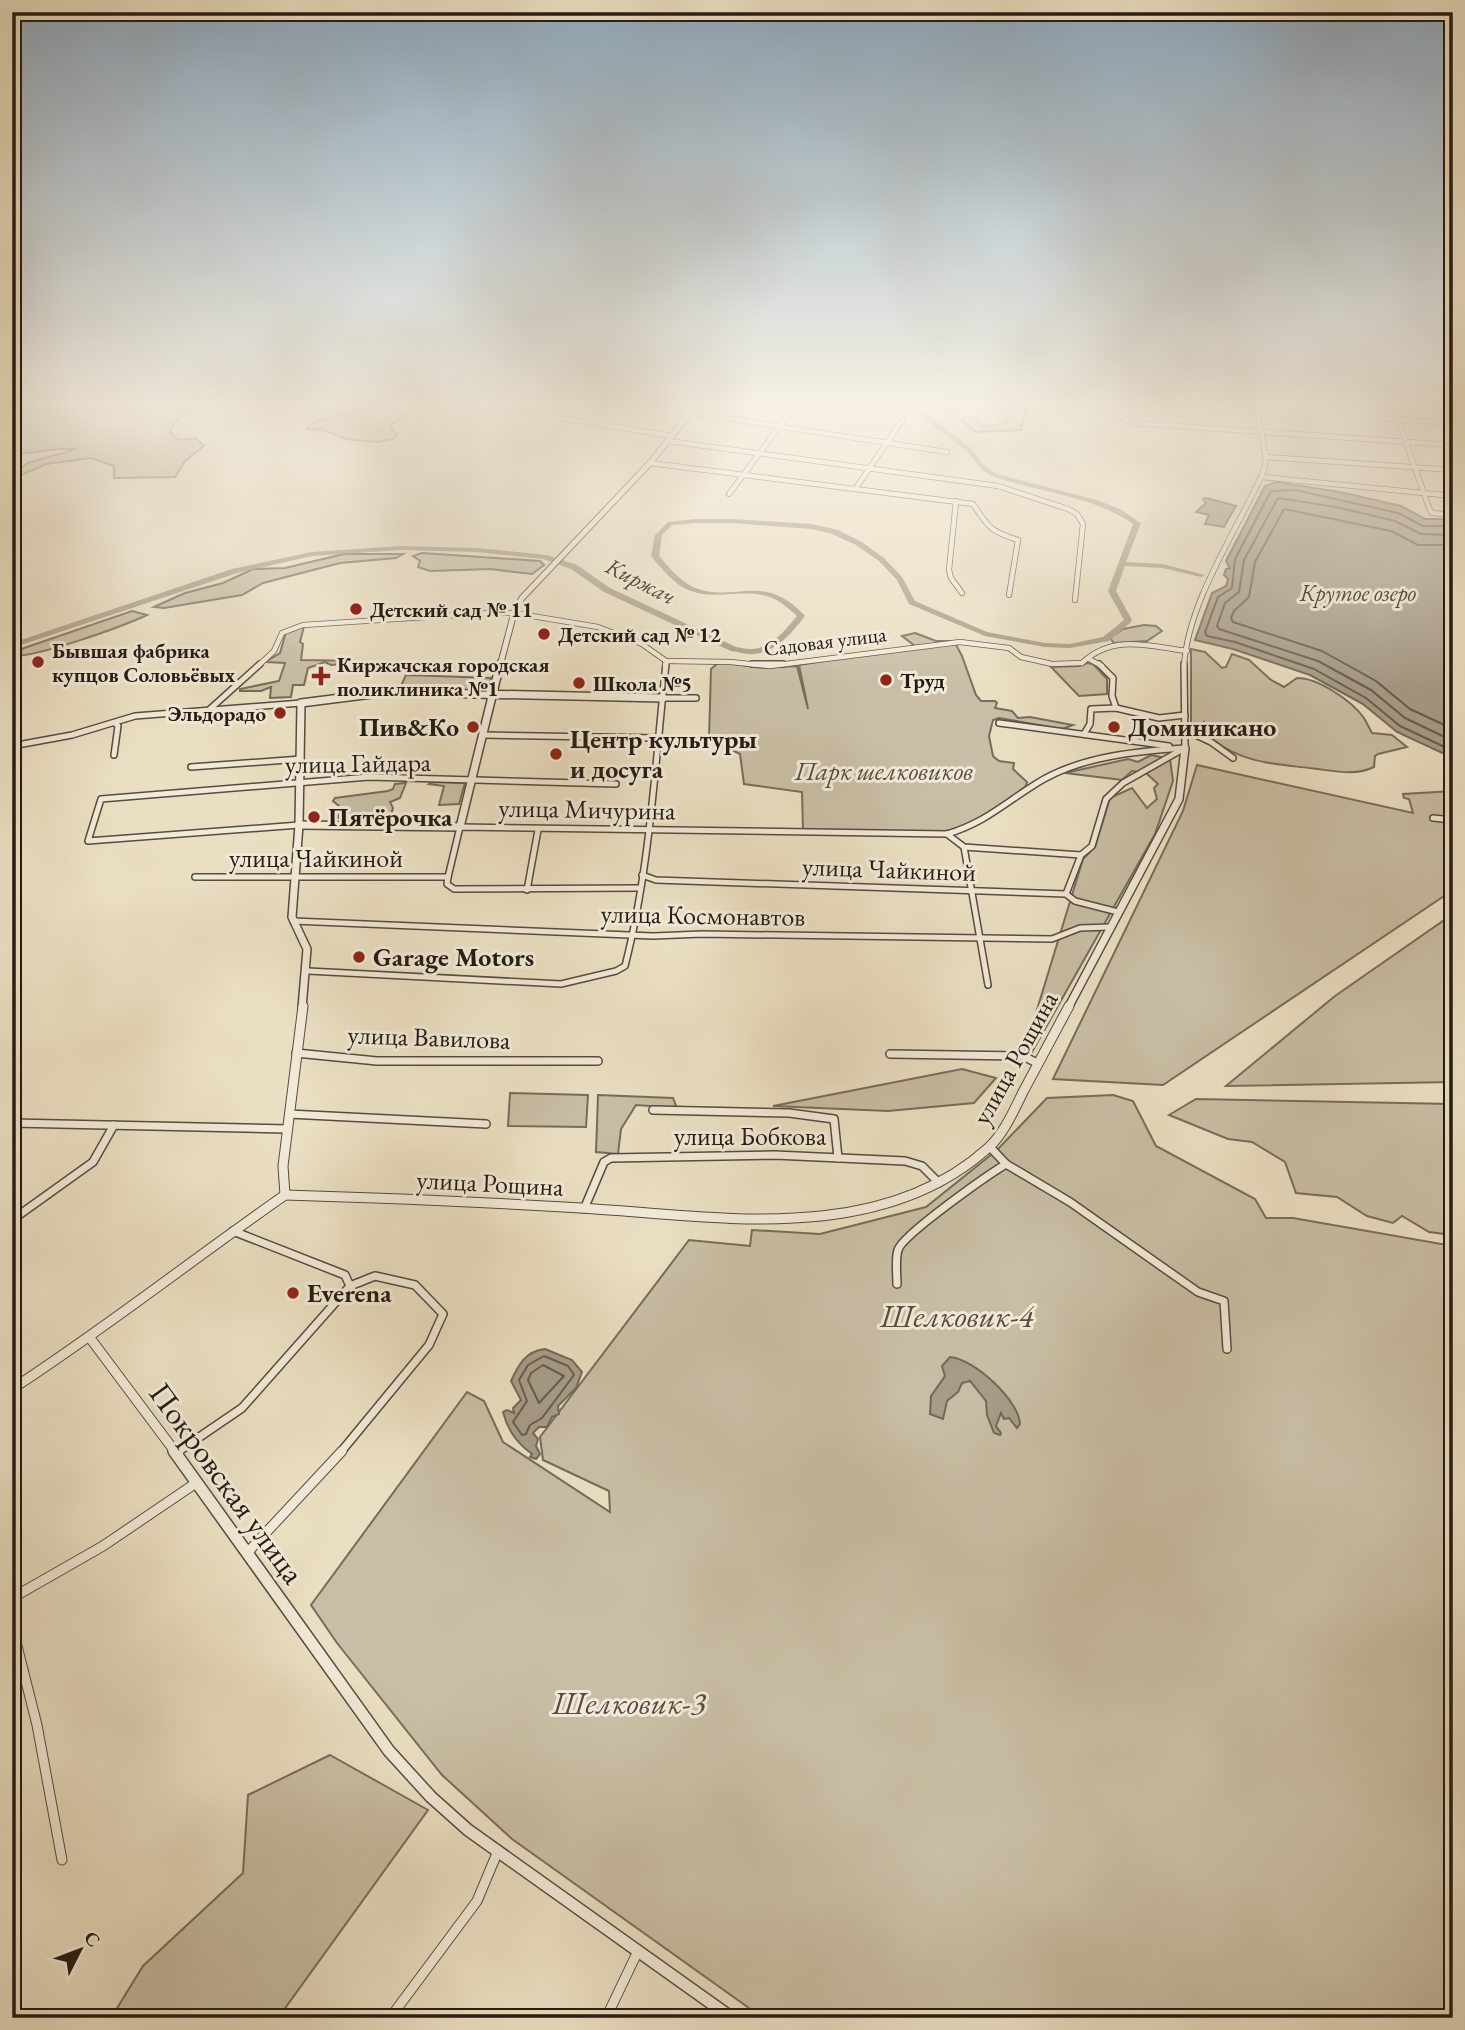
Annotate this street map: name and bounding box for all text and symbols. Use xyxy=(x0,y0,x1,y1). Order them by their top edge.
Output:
water label: Киржач xyxy=(600,550,681,611)
water label: Крутое озеро xyxy=(1299,578,1417,608)
place label: Детский сад № 11 xyxy=(370,596,533,623)
marker: Детский сад № 11 xyxy=(348,601,364,617)
street label: Садовая улица xyxy=(762,620,888,662)
place label: Детский сад № 12 xyxy=(558,621,721,648)
marker: Детский сад № 12 xyxy=(536,626,552,642)
place label: Бывшая фабрика купцов Соловьёвых xyxy=(52,637,236,688)
place label: Киржачская городская поликлиника №1 xyxy=(337,651,549,702)
marker: Бывшая фабрика купцов Соловьёвых xyxy=(30,654,46,670)
marker: Киржачская городская поликлиника №1 xyxy=(311,666,331,686)
place label: Труд xyxy=(900,667,945,694)
place label: Школа №5 xyxy=(593,670,692,697)
marker: Труд xyxy=(878,672,894,688)
marker: Школа №5 xyxy=(571,675,587,691)
place label: Эльдорадо xyxy=(167,700,266,727)
marker: Эльдорадо xyxy=(272,705,288,721)
place label: Пив&Ко xyxy=(359,710,459,744)
place label: Доминикано xyxy=(1128,710,1276,744)
marker: Пив&Ко xyxy=(465,719,481,735)
marker: Доминикано xyxy=(1106,719,1122,735)
place label: Центр культуры и досуга xyxy=(570,722,757,786)
street label: улица Гайдара xyxy=(285,745,432,781)
marker: Центр культуры и досуга xyxy=(548,746,564,762)
park label: Парк шелковиков xyxy=(794,754,973,788)
street label: улица Мичурина xyxy=(498,790,677,828)
place label: Пятёрочка xyxy=(328,800,453,834)
marker: Пятёрочка xyxy=(306,809,322,825)
street label: улица Чайкиной xyxy=(229,841,403,875)
street label: улица Чайкиной xyxy=(801,849,977,889)
street label: улица Космонавтов xyxy=(600,896,806,934)
place label: Garage Motors xyxy=(373,940,534,974)
marker: Garage Motors xyxy=(351,949,367,965)
street label: улица Рощина xyxy=(964,985,1066,1131)
street label: улица Вавилова xyxy=(347,1017,512,1057)
street label: улица Бобкова xyxy=(674,1119,827,1153)
street label: улица Рощина xyxy=(415,1162,565,1204)
place label: Everena xyxy=(307,1276,392,1310)
marker: Everena xyxy=(285,1285,301,1301)
park label: Шелковик-4 xyxy=(879,1295,1035,1337)
street label: Покровская улица xyxy=(140,1374,314,1592)
park label: Шелковик-3 xyxy=(551,1682,707,1724)
north arrow xyxy=(46,1914,116,1984)
text: С xyxy=(78,1926,106,1952)

